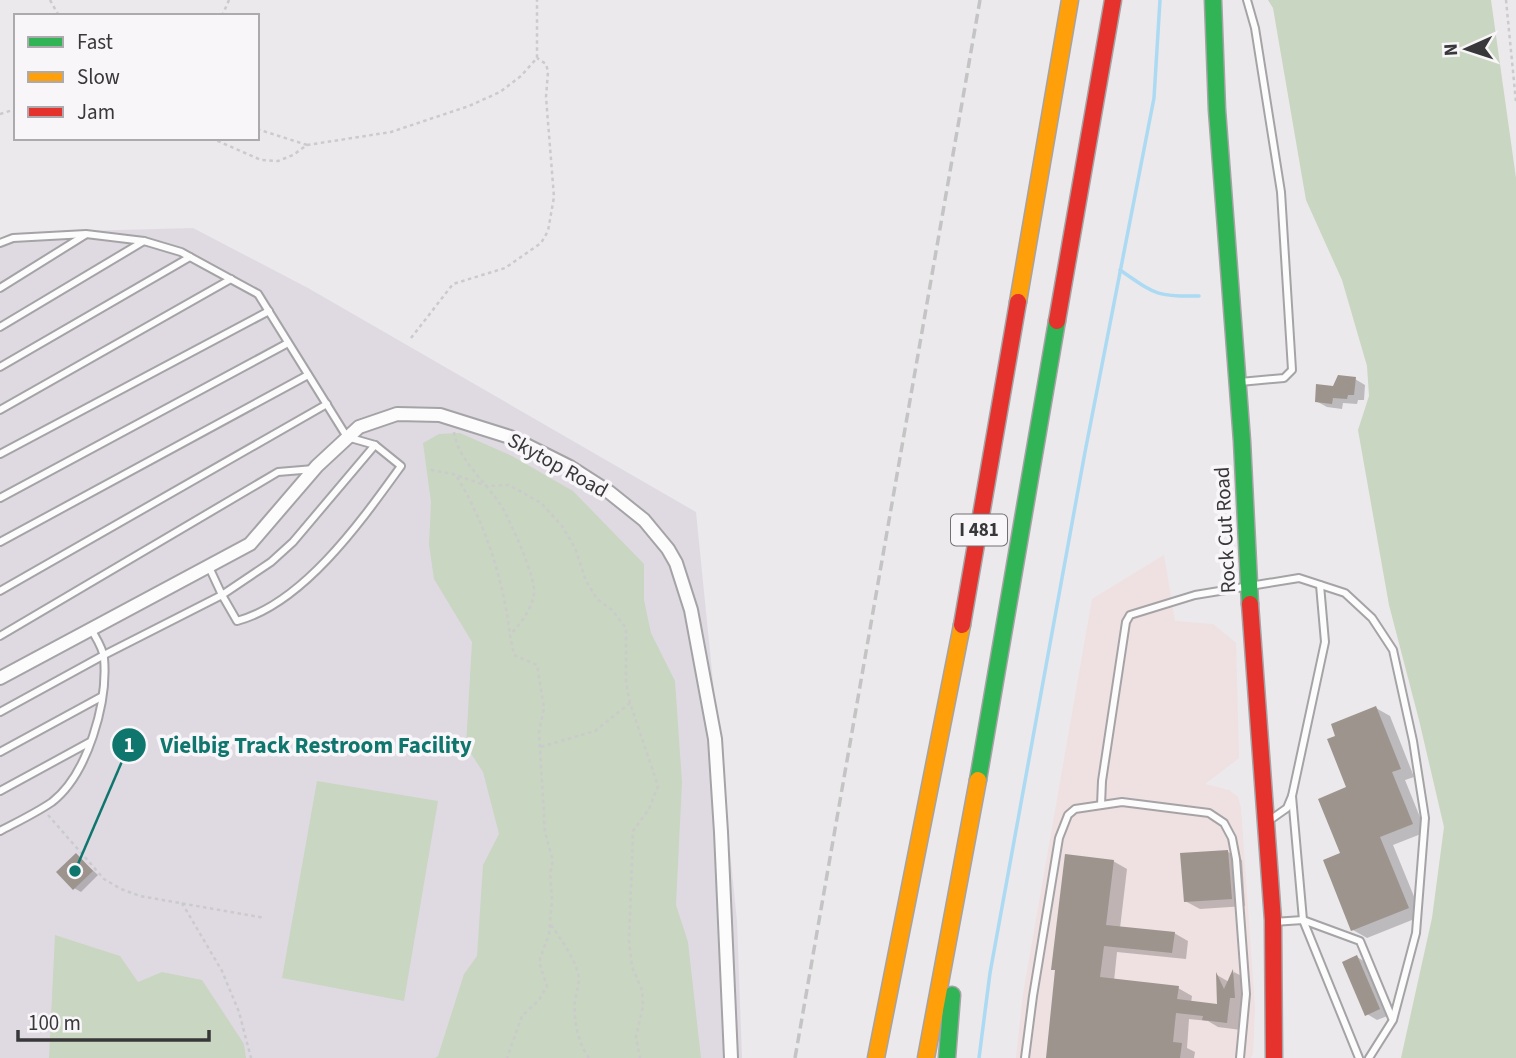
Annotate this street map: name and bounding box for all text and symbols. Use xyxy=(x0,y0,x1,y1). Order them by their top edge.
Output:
legend xyxy=(14,14,259,140)
north arrow xyxy=(1432,14,1502,84)
text: Fast xyxy=(77,27,113,57)
text: N xyxy=(1438,43,1465,57)
text: Slow xyxy=(77,62,120,92)
text: Jam xyxy=(77,97,115,127)
street label: Skytop Road xyxy=(502,425,614,505)
street label: Rock Cut Road xyxy=(1207,466,1243,594)
road number: I 481 xyxy=(951,514,1007,545)
callout: Vielbig Track Restroom Facility xyxy=(111,723,486,767)
text: Vielbig Track Restroom Facility xyxy=(159,729,472,762)
text: 1 xyxy=(123,730,135,760)
scale bar xyxy=(18,998,208,1042)
text: 100 m xyxy=(28,1008,81,1038)

